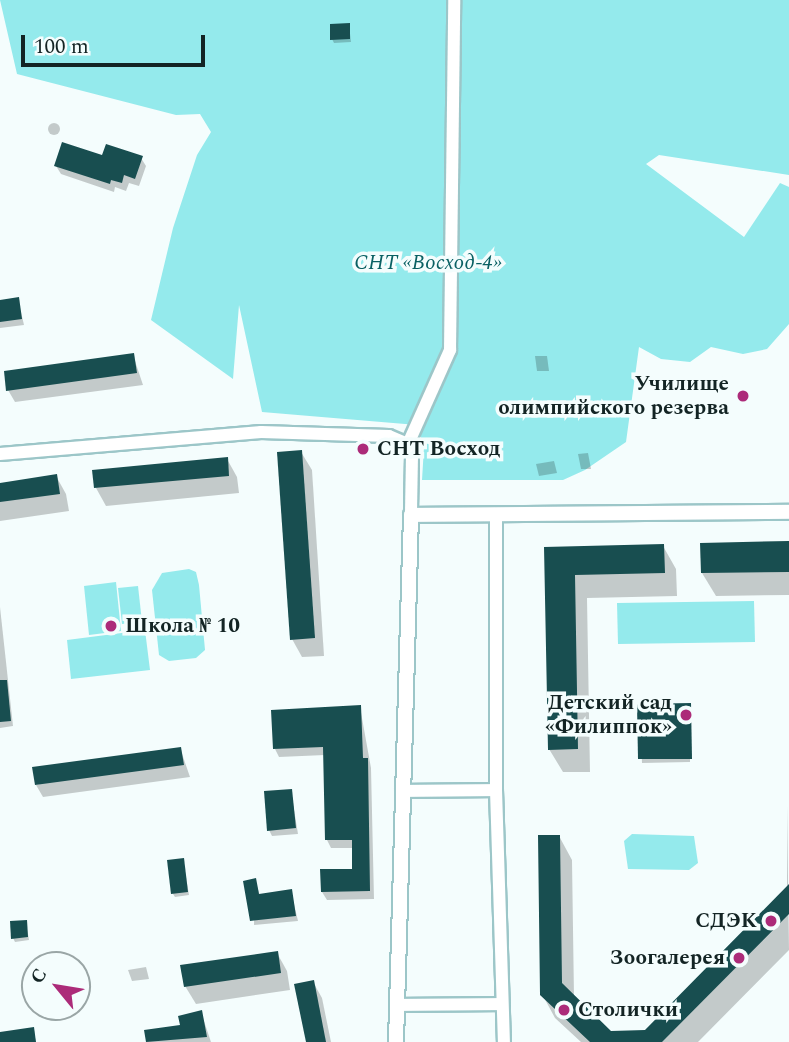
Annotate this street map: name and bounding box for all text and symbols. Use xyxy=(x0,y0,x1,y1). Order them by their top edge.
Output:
scale bar xyxy=(24,21,208,65)
text: 100 m xyxy=(34,31,89,63)
park label: СНТ «Восход-4» xyxy=(354,250,502,276)
place label: Училище олимпийского резерва xyxy=(498,371,729,421)
marker: Училище олимпийского резерва xyxy=(735,388,751,404)
place label: СНТ Восход xyxy=(377,436,500,462)
marker: СНТ Восход xyxy=(355,441,371,457)
place label: Школа № 10 xyxy=(125,613,240,639)
marker: Школа № 10 xyxy=(103,618,119,634)
place label: Детский сад «Филиппок» xyxy=(545,690,672,740)
marker: Детский сад «Филиппок» xyxy=(678,707,694,723)
place label: СДЭК xyxy=(695,908,757,934)
marker: СДЭК xyxy=(763,913,779,929)
place label: Зоогалерея xyxy=(610,945,725,971)
marker: Зоогалерея xyxy=(731,950,747,966)
north arrow xyxy=(21,951,91,1021)
text: С xyxy=(23,963,55,989)
place label: Столички xyxy=(578,997,678,1023)
marker: Столички xyxy=(556,1002,572,1018)

